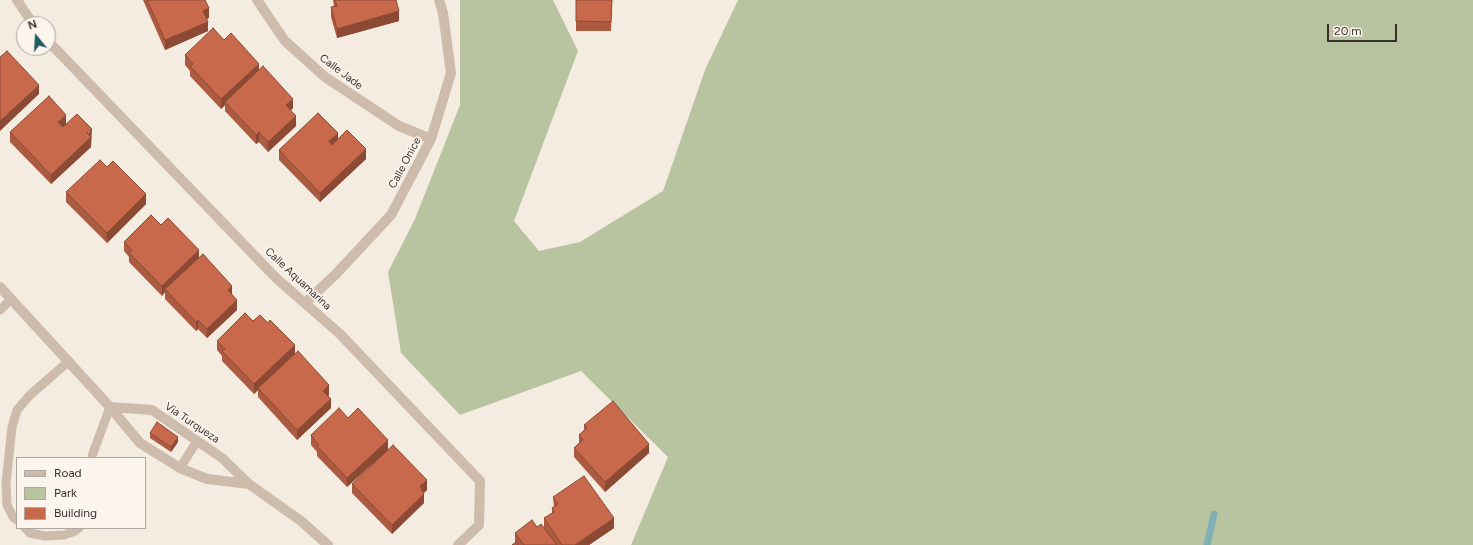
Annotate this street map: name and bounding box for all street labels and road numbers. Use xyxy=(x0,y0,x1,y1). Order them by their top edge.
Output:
street label: Calle Jade xyxy=(317,51,365,93)
street label: Calle Onice xyxy=(386,135,424,191)
street label: Calle Aquamarina xyxy=(262,245,334,313)
street label: Via Turqueza xyxy=(162,400,222,446)

